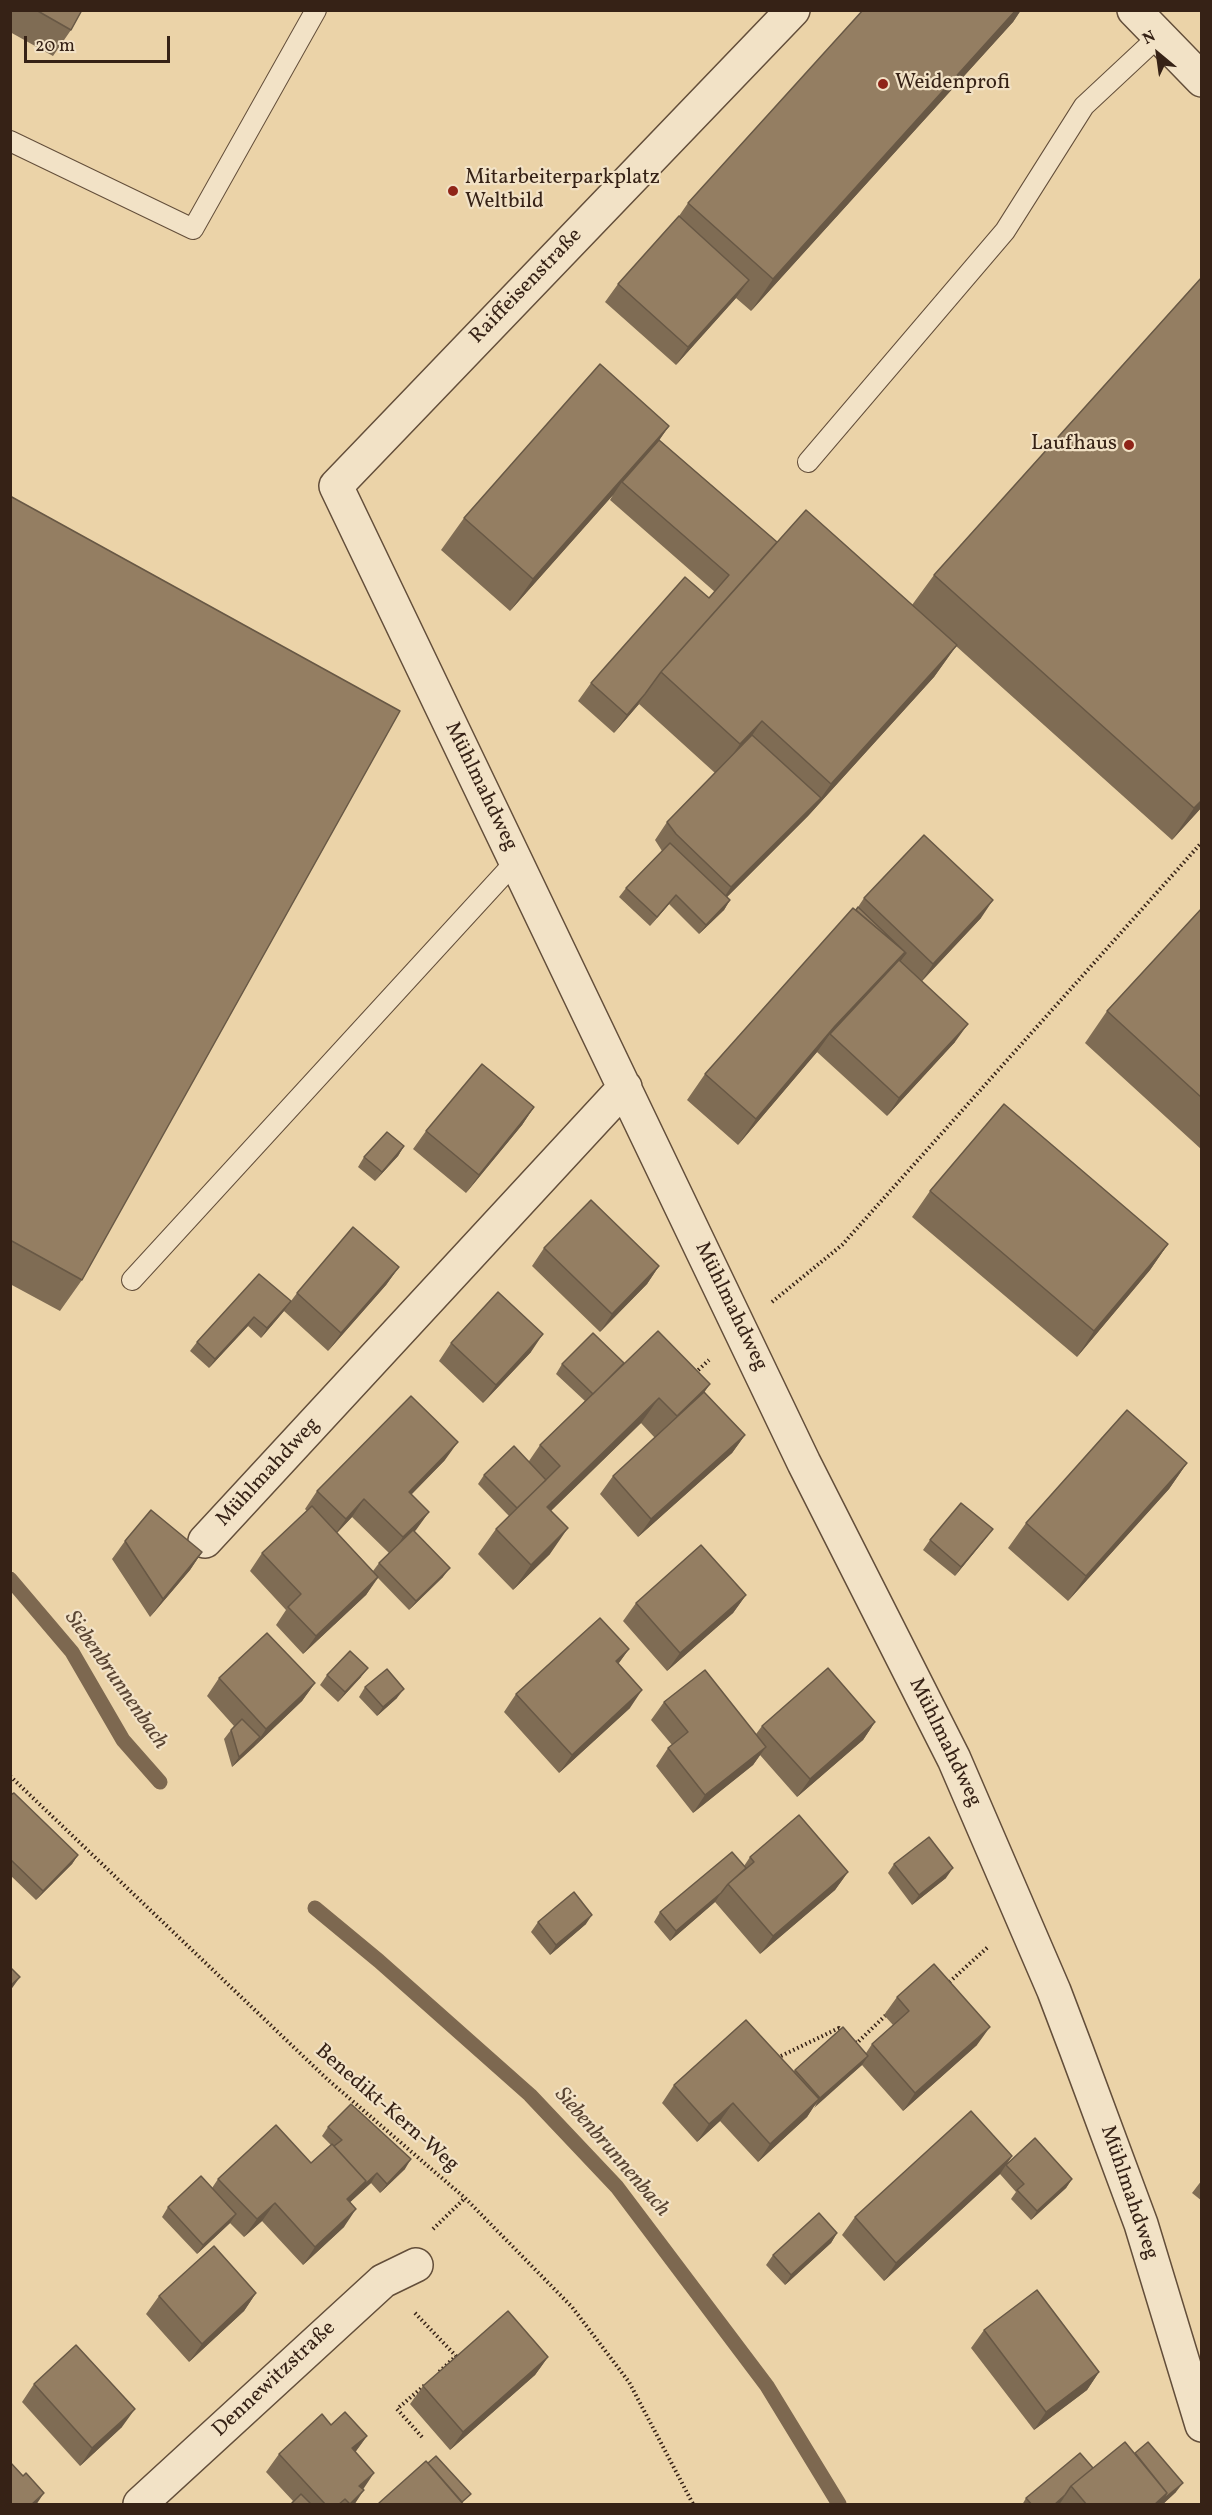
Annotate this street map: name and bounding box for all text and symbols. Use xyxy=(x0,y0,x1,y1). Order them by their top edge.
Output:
scale bar xyxy=(27,24,172,62)
north arrow xyxy=(1128,24,1188,84)
text: N xyxy=(1139,26,1160,51)
text: 20 m xyxy=(35,34,75,59)
place label: Weidenprofi xyxy=(895,71,1010,97)
marker: Weidenprofi xyxy=(876,77,890,91)
place label: Mitarbeiterparkplatz Weltbild xyxy=(465,166,660,216)
marker: Mitarbeiterparkplatz Weltbild xyxy=(446,184,460,198)
street label: Raiffeisenstraße xyxy=(465,224,589,350)
place label: Laufhaus xyxy=(1031,432,1117,458)
marker: Laufhaus xyxy=(1122,438,1136,452)
street label: Mühlmahdweg xyxy=(438,719,522,855)
street label: Mühlmahdweg xyxy=(688,1239,772,1375)
street label: Mühlmahdweg xyxy=(212,1413,326,1533)
water label: Siebenbrunnenbach xyxy=(57,1607,173,1755)
street label: Mühlmahdweg xyxy=(902,1675,986,1811)
street label: Benedikt-Kern-Weg xyxy=(309,2040,463,2178)
water label: Siebenbrunnenbach xyxy=(548,2083,674,2223)
street label: Mühlmahdweg xyxy=(1093,2123,1163,2263)
street label: Dennewitzstraße xyxy=(208,2317,342,2443)

